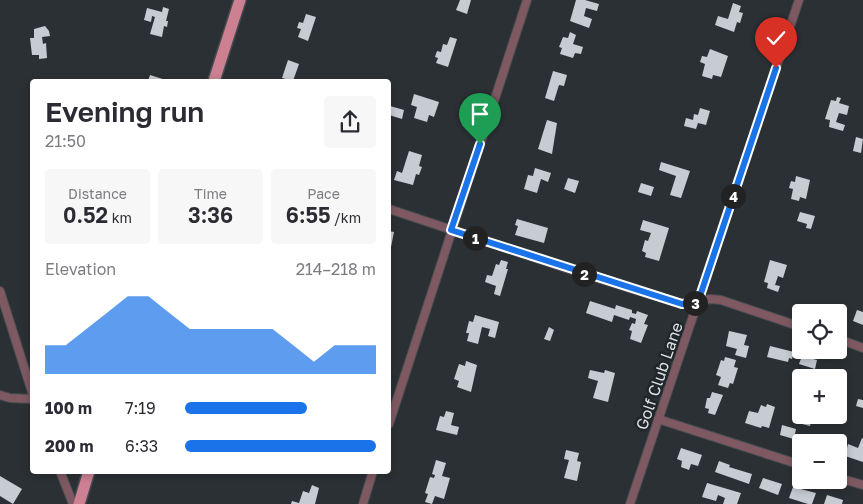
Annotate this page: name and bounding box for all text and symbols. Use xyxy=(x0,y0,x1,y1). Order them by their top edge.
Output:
pin xyxy=(755,17,797,68)
icon: check xyxy=(762,24,790,52)
pin xyxy=(459,93,501,144)
text: Evening run xyxy=(45,95,204,128)
button: share xyxy=(324,96,376,148)
icon: arrive xyxy=(466,100,494,128)
text: 21:50 xyxy=(45,131,86,151)
pin: 4 xyxy=(720,184,746,208)
text: Distance xyxy=(68,185,127,202)
text: Time xyxy=(194,185,227,202)
text: Pace xyxy=(307,185,340,202)
text: 4 xyxy=(729,188,738,205)
text: 0.52 xyxy=(63,202,108,228)
text: 3:36 xyxy=(188,202,233,228)
text: 6:55 xyxy=(286,202,331,228)
text: km xyxy=(108,209,132,226)
text: /km xyxy=(331,209,361,226)
pin: 1 xyxy=(462,226,488,250)
text: 1 xyxy=(472,230,479,247)
text: Elevation xyxy=(45,259,116,279)
text: 214–218 m xyxy=(296,259,376,279)
pin: 2 xyxy=(572,262,596,286)
text: 2 xyxy=(580,266,589,283)
pin: 3 xyxy=(682,290,708,316)
text: 3 xyxy=(691,295,700,312)
map controls xyxy=(792,304,847,489)
button: locate xyxy=(792,304,847,359)
street label: Golf Club Lane xyxy=(631,320,687,432)
button: + xyxy=(792,369,847,424)
text: 100 m xyxy=(45,398,92,418)
text: 7:19 xyxy=(125,398,156,418)
button: − xyxy=(792,434,847,489)
text: 200 m xyxy=(45,436,94,456)
text: 6:33 xyxy=(125,436,158,456)

